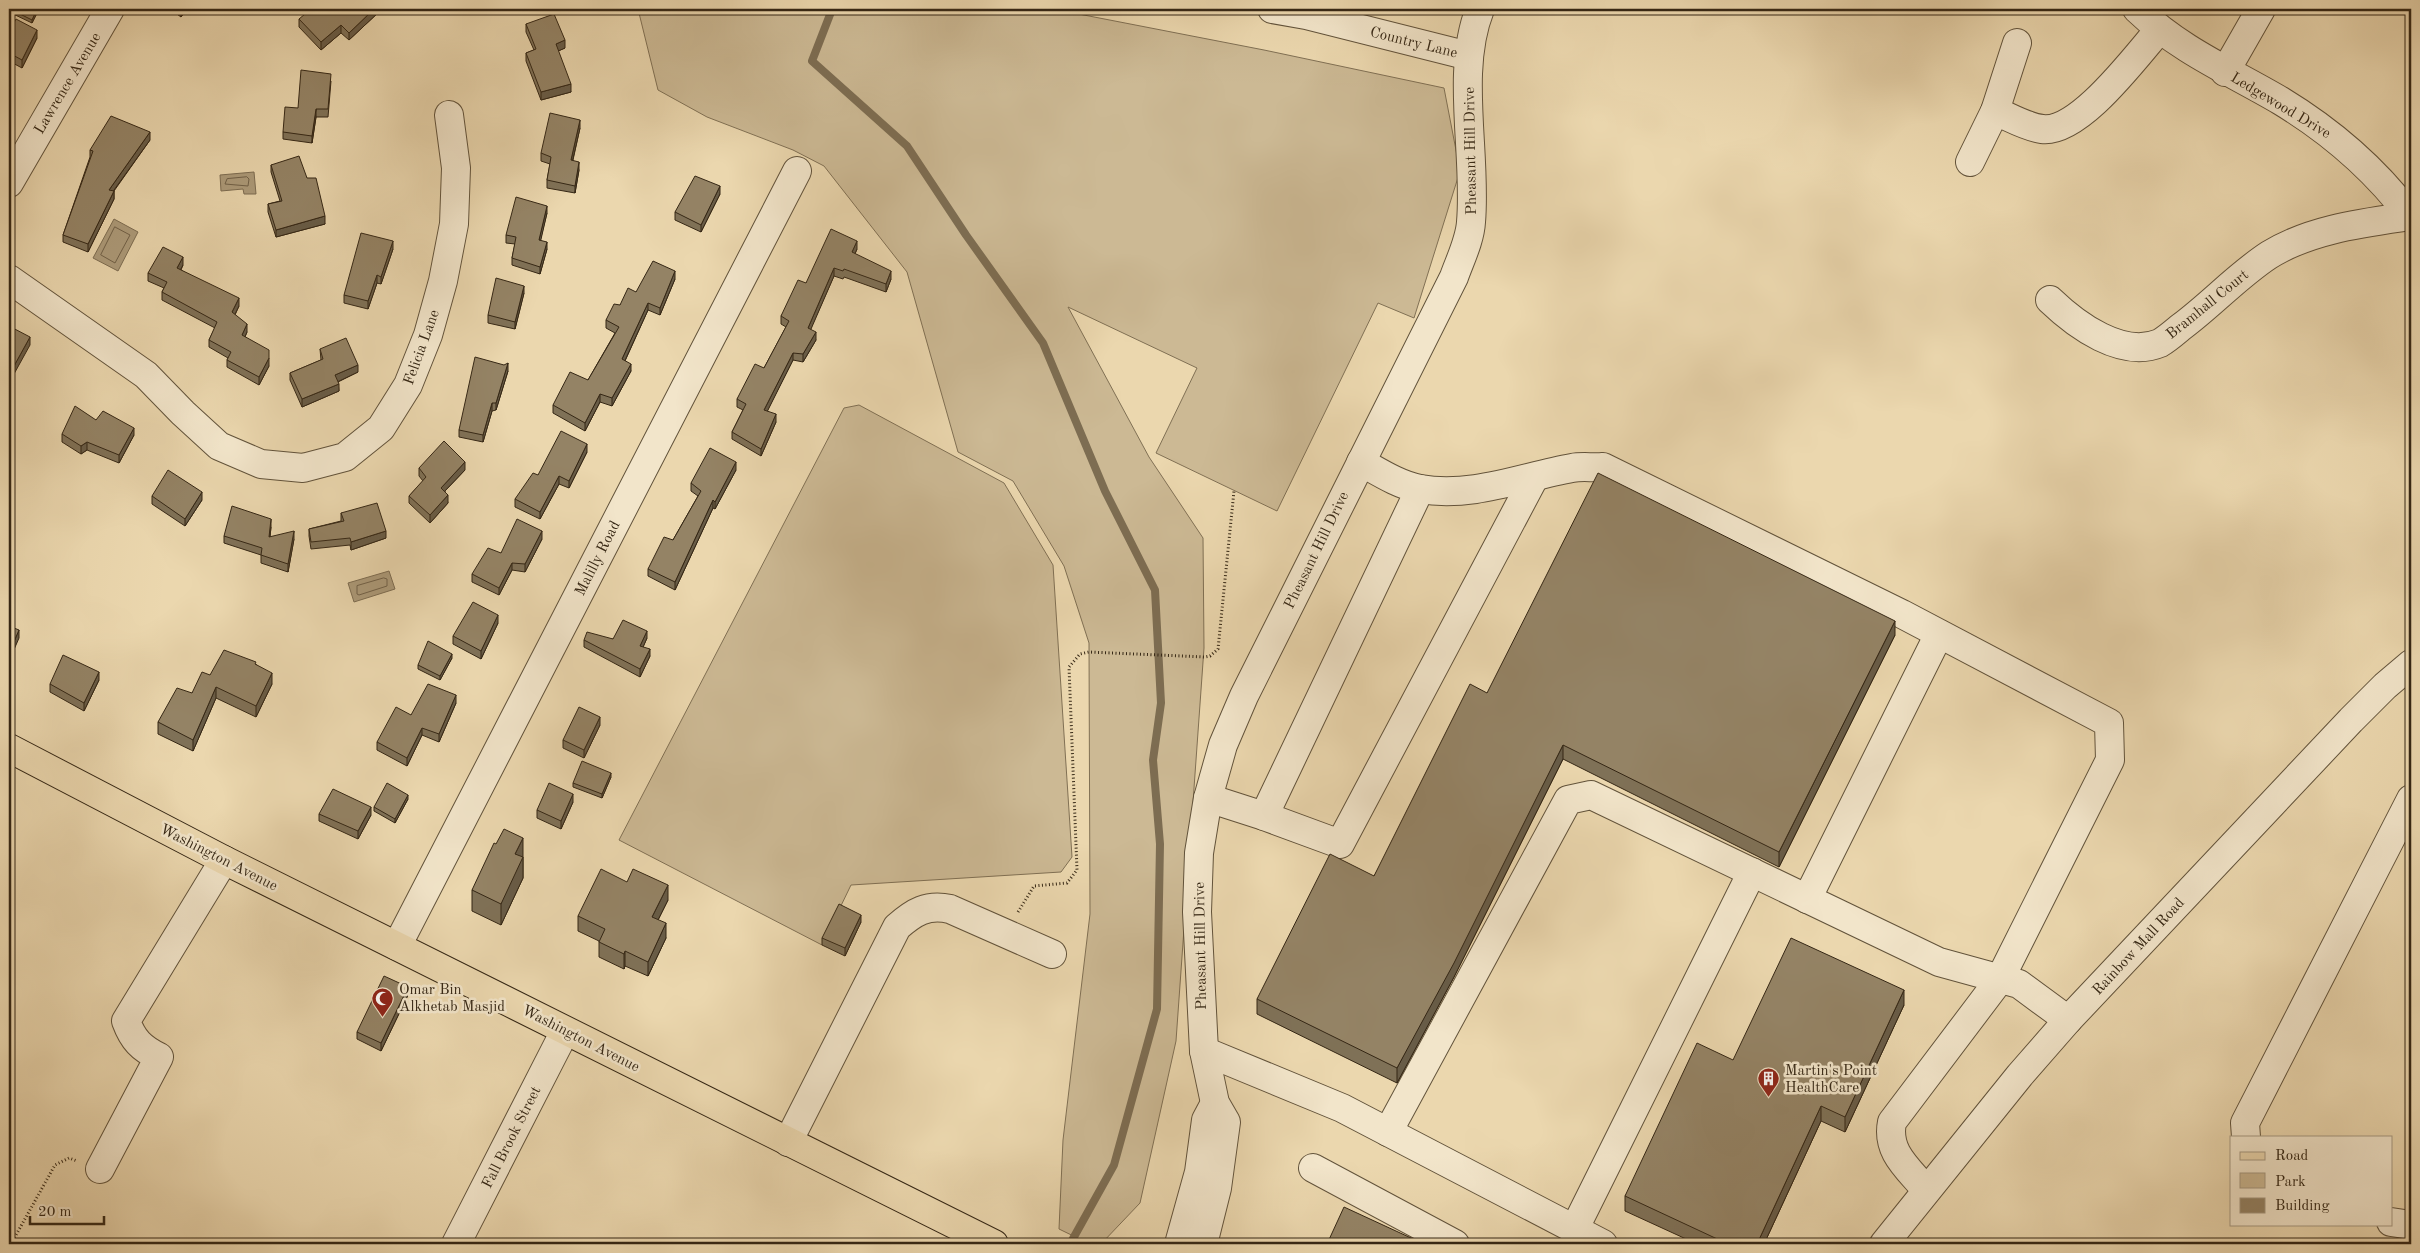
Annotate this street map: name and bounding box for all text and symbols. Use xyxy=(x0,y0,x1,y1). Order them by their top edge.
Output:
street label: Country Lane xyxy=(1368,25,1459,62)
street label: Lawrence Avenue xyxy=(32,30,104,137)
street label: Ledgewood Drive xyxy=(2228,71,2333,142)
street label: Pheasant Hill Drive xyxy=(1463,87,1480,215)
street label: Bramhall Court xyxy=(2164,268,2252,343)
street label: Felicia Lane xyxy=(402,308,443,387)
street label: Pheasant Hill Drive xyxy=(1282,490,1352,612)
street label: Malilly Road xyxy=(573,519,624,599)
street label: Washington Avenue xyxy=(157,822,280,895)
street label: Pheasant Hill Drive xyxy=(1193,882,1210,1010)
street label: Rainbow Mall Road xyxy=(2090,895,2188,998)
place label: Omar Bin Alkhetab Masjid xyxy=(399,983,505,1015)
mosque icon: Omar Bin Alkhetab Masjid xyxy=(371,986,395,1017)
street label: Washington Avenue xyxy=(519,1003,642,1076)
place label: Martin's Point HealthCare xyxy=(1785,1064,1877,1096)
building icon: Martin's Point HealthCare xyxy=(1757,1067,1781,1098)
street label: Fall Brook Street xyxy=(480,1084,544,1191)
legend xyxy=(2230,1136,2392,1226)
text: Road xyxy=(2275,1149,2309,1164)
text: Park xyxy=(2275,1175,2306,1190)
scale bar xyxy=(30,1193,104,1225)
text: Building xyxy=(2275,1199,2330,1214)
text: 20 m xyxy=(38,1205,72,1220)

